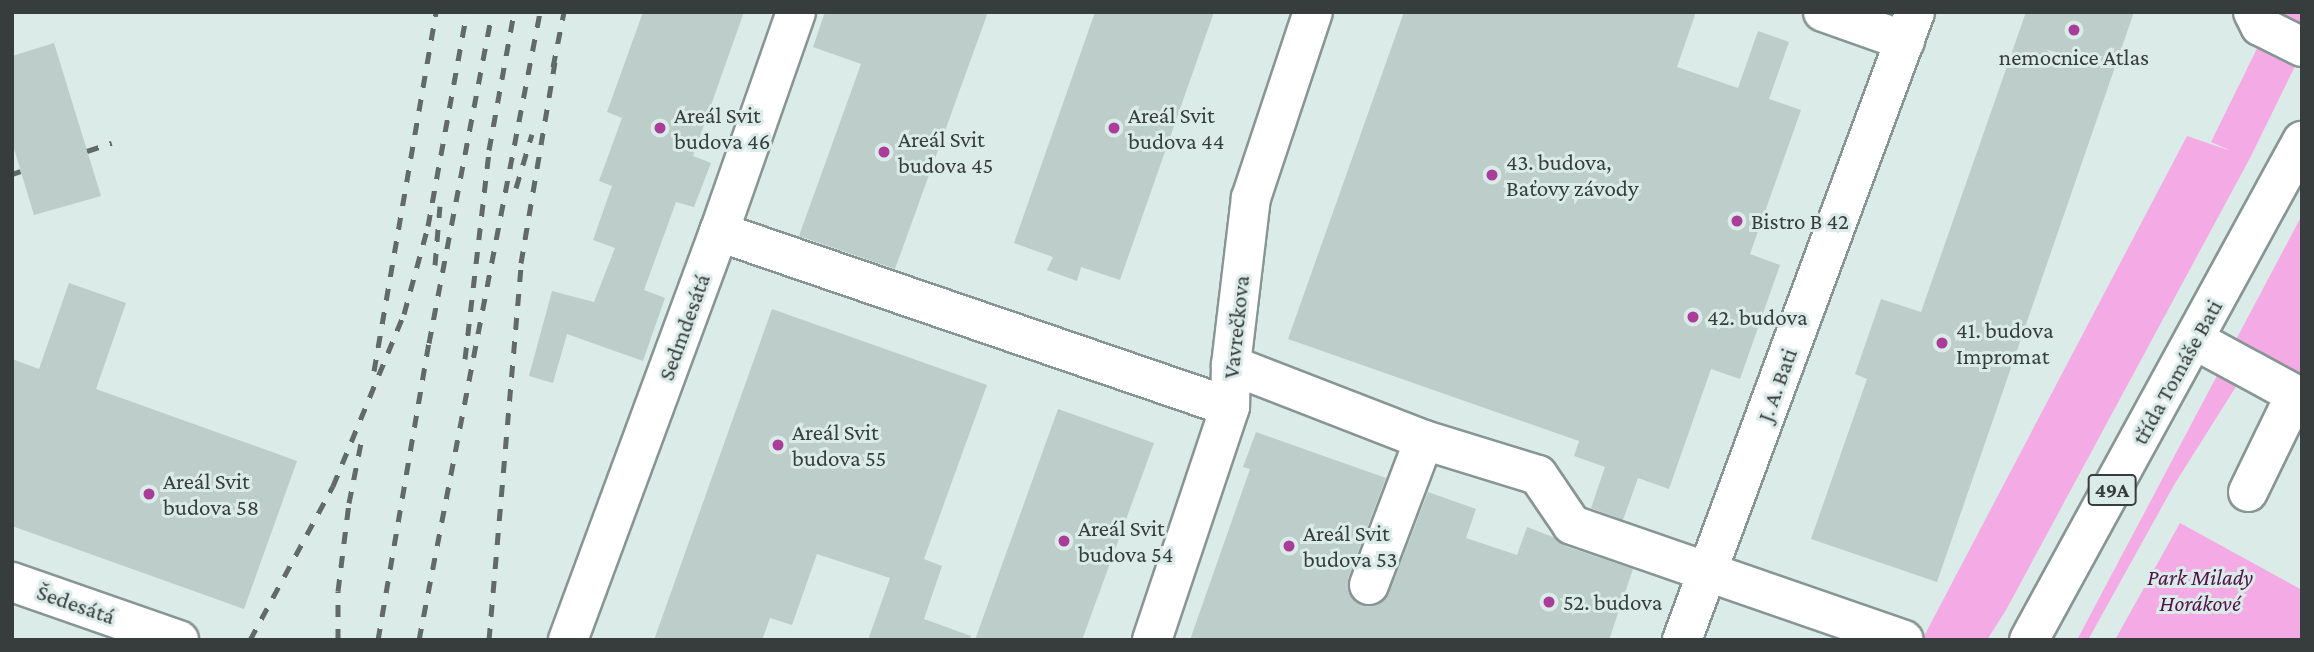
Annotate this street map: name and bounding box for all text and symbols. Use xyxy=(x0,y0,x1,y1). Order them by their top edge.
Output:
marker: nemocnice Atlas xyxy=(2064,20,2084,40)
place label: nemocnice Atlas xyxy=(1999,43,2149,71)
place label: Areál Svit budova 46 xyxy=(674,101,770,155)
place label: Areál Svit budova 44 xyxy=(1128,101,1224,155)
marker: Areál Svit budova 46 xyxy=(652,120,668,136)
marker: Areál Svit budova 44 xyxy=(1106,120,1122,136)
place label: Areál Svit budova 45 xyxy=(898,125,993,179)
marker: Areál Svit budova 45 xyxy=(876,144,892,160)
place label: 43. budova, Baťovy závody xyxy=(1506,148,1639,202)
marker: 43. budova, Baťovy závody xyxy=(1484,167,1500,183)
place label: Bistro B 42 xyxy=(1751,207,1849,235)
marker: Bistro B 42 xyxy=(1729,213,1745,229)
street label: Sedmdesátá xyxy=(652,270,716,384)
street label: Vavrečkova xyxy=(1217,274,1255,380)
street label: třída Tomáše Bati xyxy=(2126,295,2228,449)
place label: 42. budova xyxy=(1707,303,1808,331)
marker: 42. budova xyxy=(1685,309,1701,325)
place label: 41. budova Impromat xyxy=(1956,316,2054,370)
marker: 41. budova Impromat xyxy=(1934,335,1950,351)
street label: J. A. Bati xyxy=(1751,345,1803,425)
place label: Areál Svit budova 55 xyxy=(792,418,886,472)
marker: Areál Svit budova 55 xyxy=(770,437,786,453)
place label: Areál Svit budova 58 xyxy=(163,467,259,521)
road number: 49A xyxy=(2088,472,2136,508)
marker: Areál Svit budova 58 xyxy=(141,486,157,502)
place label: Areál Svit budova 54 xyxy=(1078,514,1173,568)
place label: Areál Svit budova 53 xyxy=(1303,519,1397,573)
marker: Areál Svit budova 54 xyxy=(1056,533,1072,549)
marker: Areál Svit budova 53 xyxy=(1281,538,1297,554)
park label: Park Milady Horákové xyxy=(2147,563,2253,617)
street label: Šedesátá xyxy=(33,578,119,630)
place label: 52. budova xyxy=(1563,588,1662,616)
marker: 52. budova xyxy=(1541,594,1557,610)

